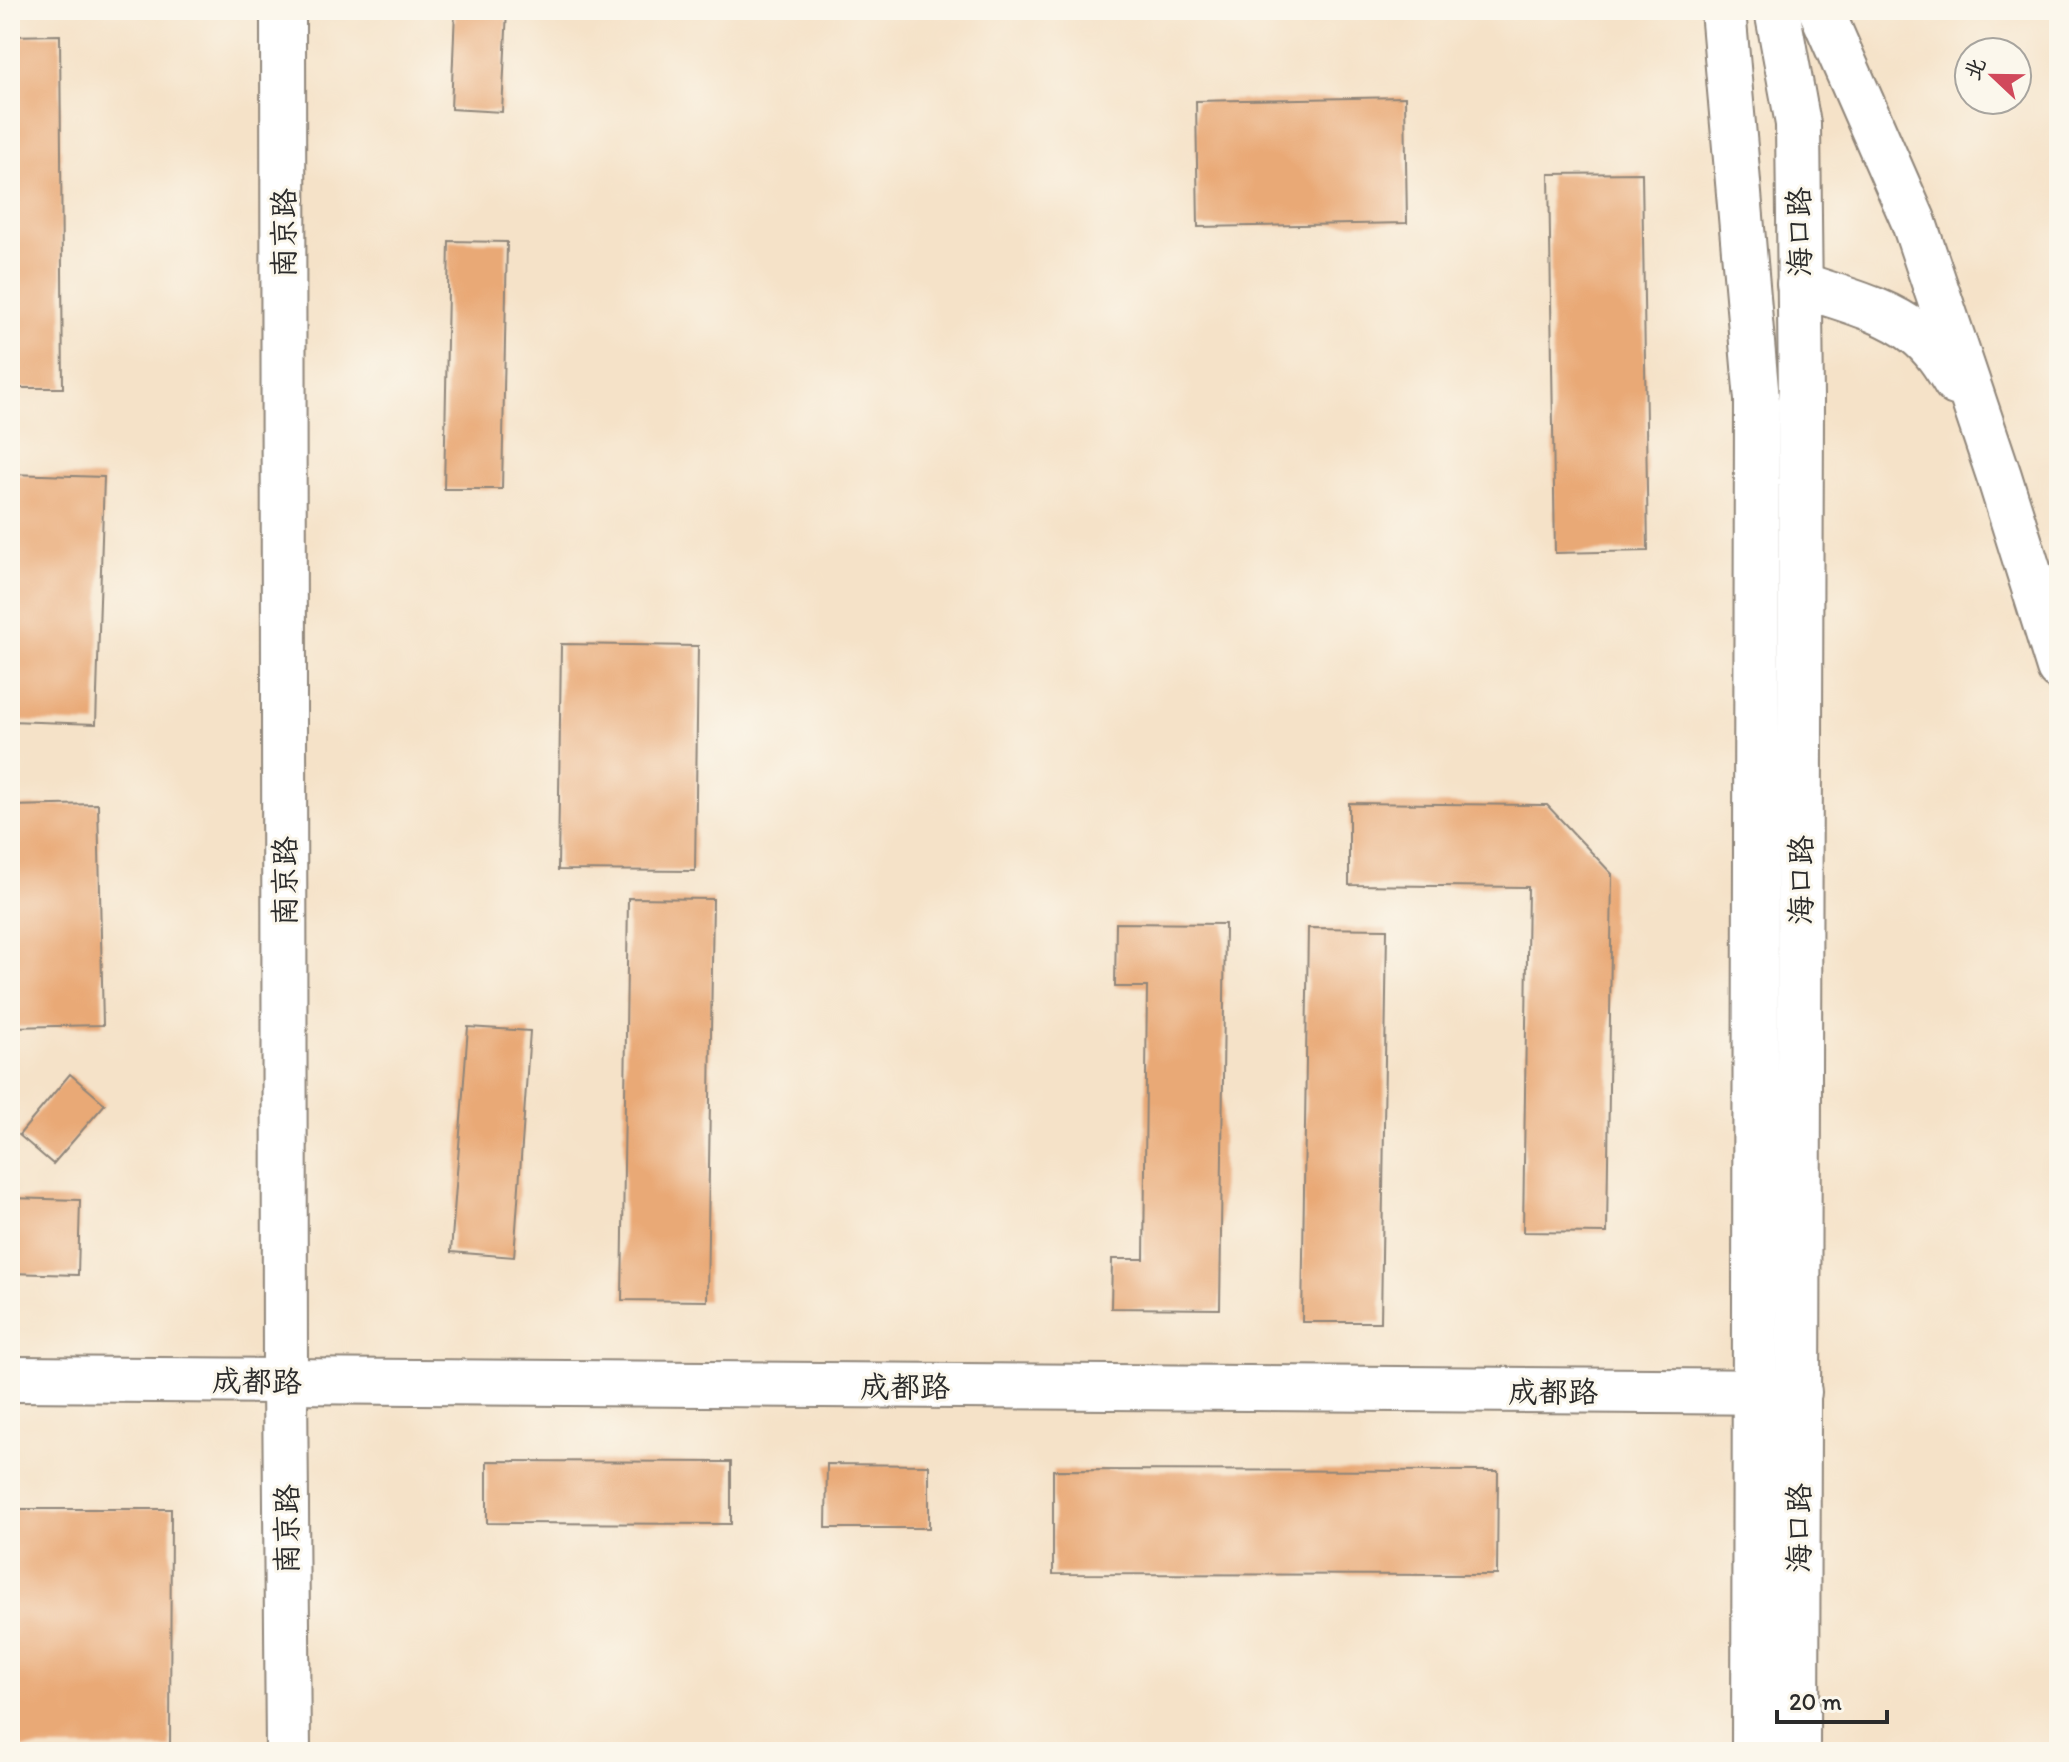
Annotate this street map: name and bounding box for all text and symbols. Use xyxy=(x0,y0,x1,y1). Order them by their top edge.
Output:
north arrow xyxy=(1953,36,2033,116)
text: 北 xyxy=(1958,53,1992,84)
street label: 海口路 xyxy=(1780,187,1818,277)
street label: 南京路 xyxy=(265,188,302,278)
street label: 海口路 xyxy=(1782,835,1819,925)
street label: 南京路 xyxy=(266,836,303,926)
street label: 成都路 xyxy=(212,1362,302,1400)
street label: 成都路 xyxy=(860,1368,950,1405)
street label: 成都路 xyxy=(1508,1373,1598,1410)
street label: 海口路 xyxy=(1780,1483,1817,1573)
street label: 南京路 xyxy=(268,1484,305,1574)
scale bar xyxy=(1777,1674,1887,1724)
text: 20 m xyxy=(1789,1687,1842,1716)

